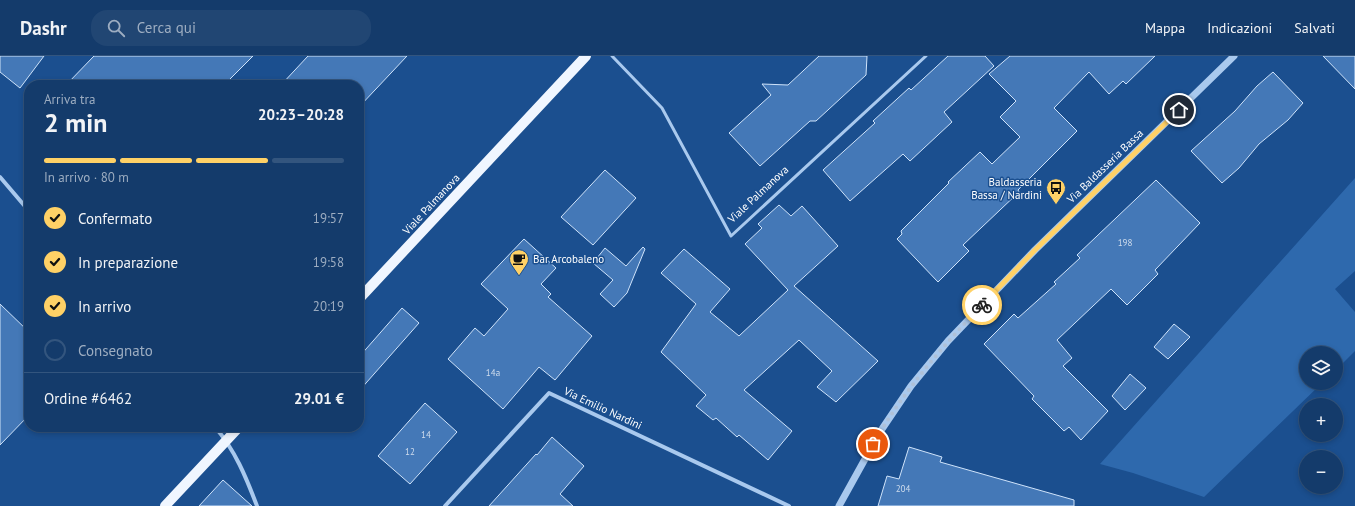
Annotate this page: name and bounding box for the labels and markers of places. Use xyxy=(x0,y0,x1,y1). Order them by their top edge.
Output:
pin xyxy=(1162,93,1196,127)
place label: Baldasseria Bassa / Nardini xyxy=(971,175,1042,202)
bus stop icon: Baldasseria Bassa / Nardini xyxy=(1045,177,1067,205)
cafe icon: Bar Arcobaleno xyxy=(508,248,530,276)
place label: Bar Arcobaleno xyxy=(533,252,604,266)
pin xyxy=(856,427,890,461)

